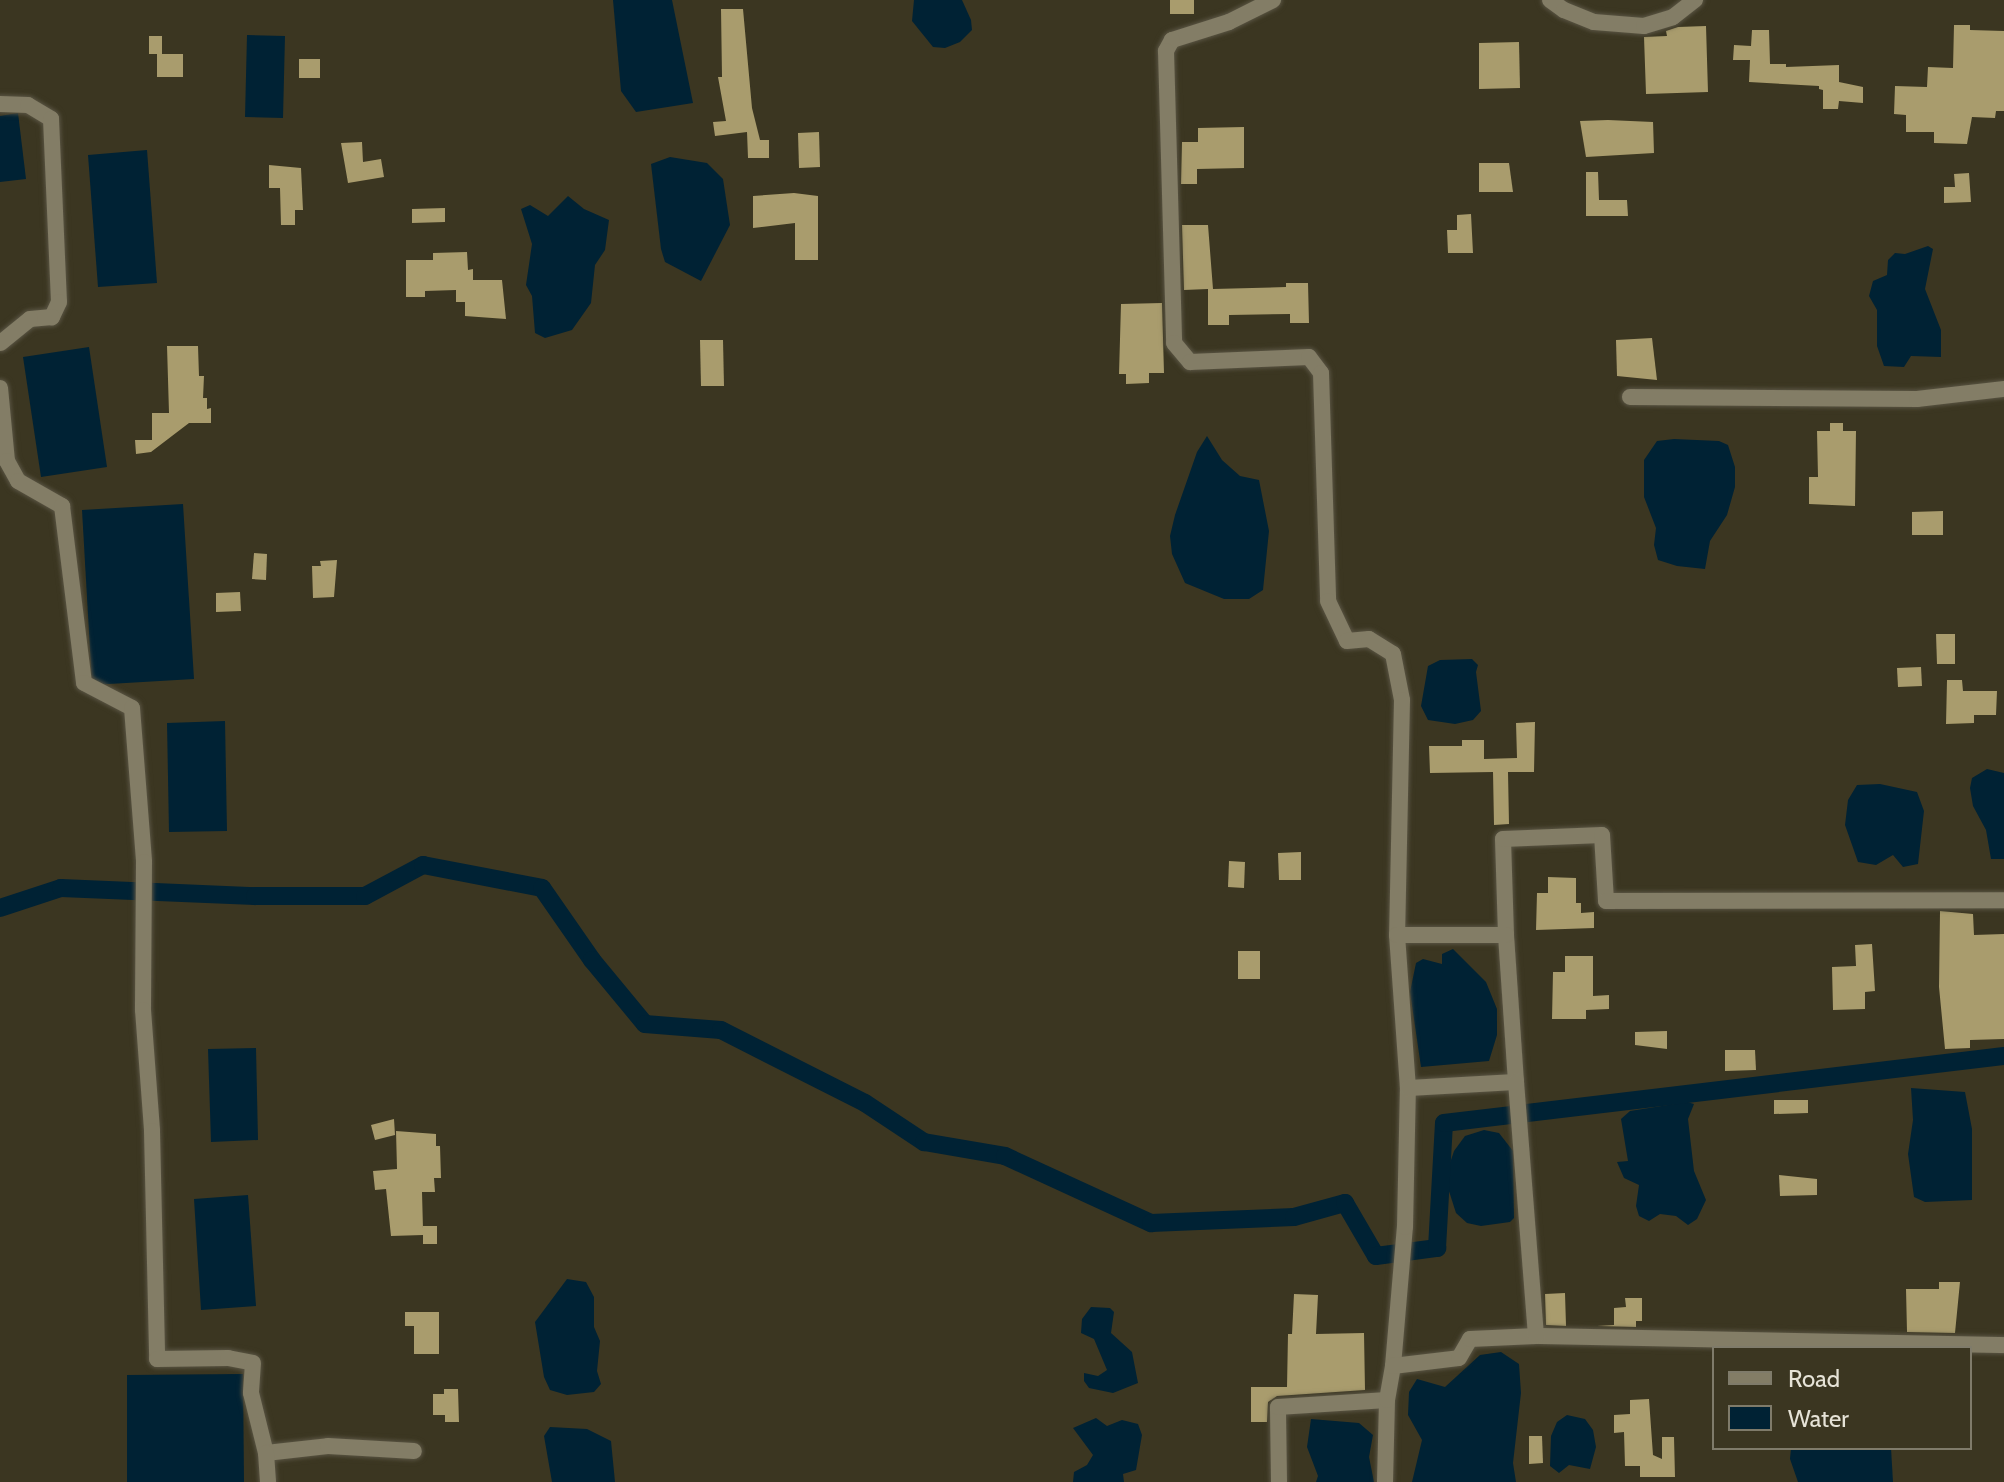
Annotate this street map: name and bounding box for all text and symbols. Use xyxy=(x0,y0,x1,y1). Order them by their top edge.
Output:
legend xyxy=(1712,1346,1972,1450)
text: Road xyxy=(1788,1364,1840,1393)
text: Water xyxy=(1788,1404,1849,1433)

